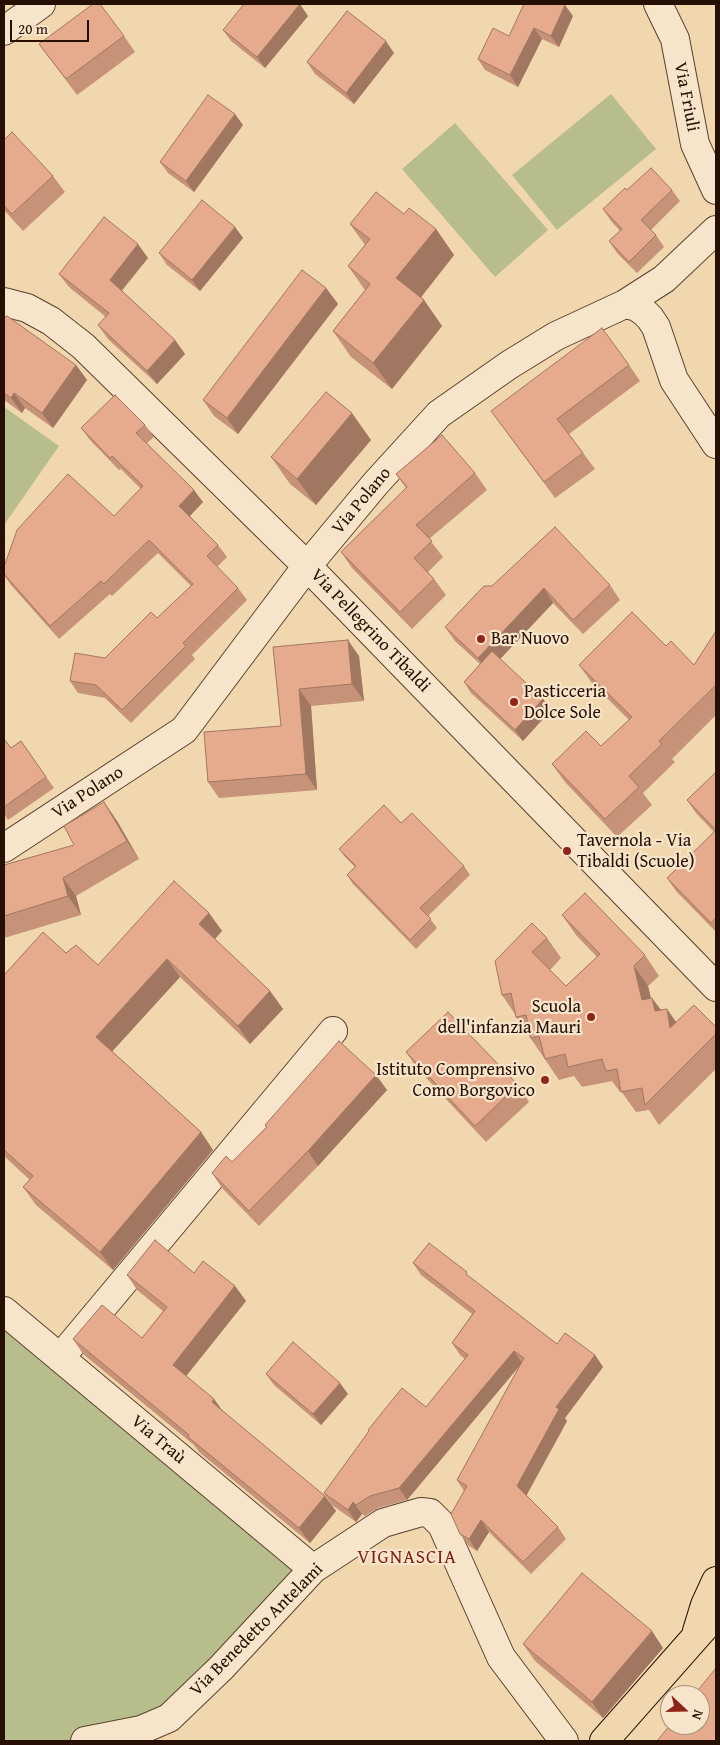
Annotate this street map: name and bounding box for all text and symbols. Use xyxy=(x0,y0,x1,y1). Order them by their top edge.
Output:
scale bar xyxy=(12,10,91,42)
text: 20 m xyxy=(18,18,48,39)
street label: Via Friuli xyxy=(669,60,703,134)
street label: Via Polano xyxy=(328,463,396,539)
street label: Via Pellegrino Tibaldi xyxy=(305,565,435,697)
place label: Bar Nuovo xyxy=(491,628,569,650)
marker: Bar Nuovo xyxy=(475,633,487,645)
place label: Pasticceria Dolce Sole xyxy=(524,681,606,724)
marker: Pasticceria Dolce Sole xyxy=(508,696,520,708)
street label: Via Polano xyxy=(48,762,128,824)
place label: Tavernola - Via Tibaldi (Scuole) xyxy=(577,830,694,872)
marker: Tavernola - Via Tibaldi (Scuole) xyxy=(561,845,573,857)
place label: Scuola dell'infanzia Mauri xyxy=(438,996,581,1038)
marker: Scuola dell'infanzia Mauri xyxy=(585,1011,597,1023)
place label: Istituto Comprensivo Como Borgovico xyxy=(376,1059,535,1102)
marker: Istituto Comprensivo Como Borgovico xyxy=(539,1074,551,1086)
street label: Via Traù xyxy=(126,1411,190,1469)
district label: VIGNASCIA xyxy=(356,1547,458,1569)
street label: Via Benedetto Antelami xyxy=(186,1559,328,1701)
north arrow xyxy=(660,1685,710,1735)
text: N xyxy=(687,1707,709,1723)

